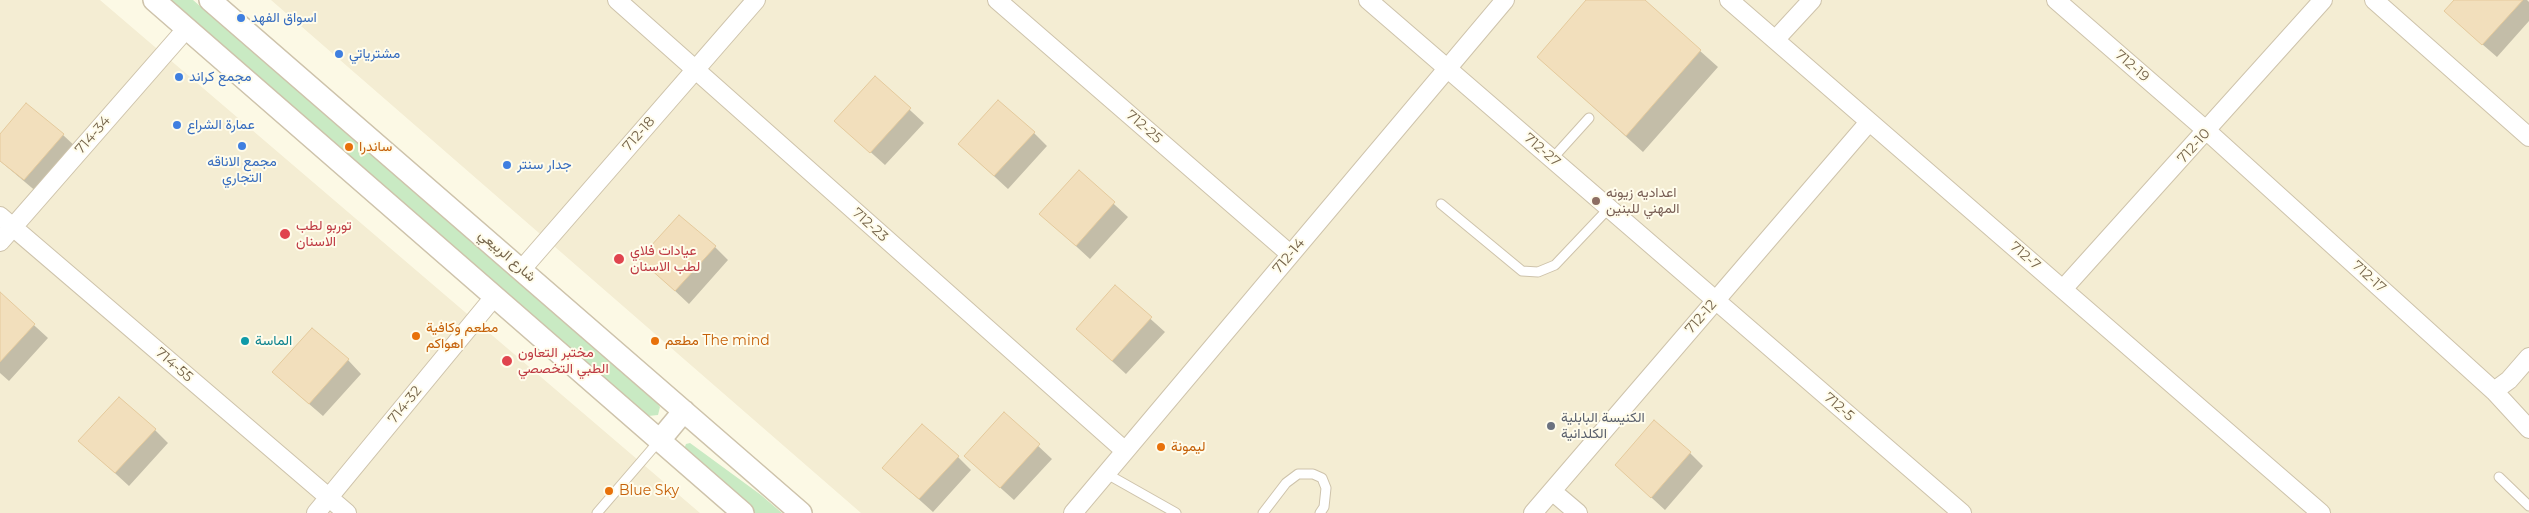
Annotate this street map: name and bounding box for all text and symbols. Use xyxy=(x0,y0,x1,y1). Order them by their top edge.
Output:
place label: اسواق الفهد xyxy=(251,10,317,26)
marker: اسواق الفهد xyxy=(235,12,247,24)
place label: مشترياتي xyxy=(349,46,400,62)
street label: 712-19 xyxy=(2111,47,2153,85)
marker: مشترياتي xyxy=(333,48,345,60)
place label: مجمع كراند xyxy=(189,69,251,85)
marker: مجمع كراند xyxy=(173,71,185,83)
street label: 712-25 xyxy=(1123,107,1165,147)
street label: 714-34 xyxy=(72,112,114,158)
street label: 712-18 xyxy=(619,113,659,155)
place label: عمارة الشراع xyxy=(187,117,255,133)
marker: عمارة الشراع xyxy=(171,119,183,131)
street label: 712-10 xyxy=(2174,125,2214,167)
street label: 712-27 xyxy=(1520,130,1564,170)
place label: ساندرا xyxy=(359,139,392,155)
marker: مجمع الاناقه التجاري xyxy=(236,140,248,152)
marker: ساندرا xyxy=(343,141,355,153)
place label: مجمع الاناقه التجاري xyxy=(207,154,277,186)
place label: جدار سنتر xyxy=(517,157,572,173)
marker: جدار سنتر xyxy=(501,159,513,171)
place label: اعداديه زيونه المهني للبنين xyxy=(1606,185,1679,218)
marker: اعداديه زيونه المهني للبنين xyxy=(1590,195,1602,207)
street label: 712-23 xyxy=(849,205,891,245)
place label: توربو لطب الاسنان xyxy=(296,218,351,250)
marker: توربو لطب الاسنان xyxy=(278,227,292,241)
street label: شارع الربيعي xyxy=(475,227,539,285)
street label: 712-14 xyxy=(1269,235,1309,277)
street label: 712-7 xyxy=(2006,238,2044,274)
place label: عيادات فلاي لطب الاسنان xyxy=(630,243,700,276)
marker: عيادات فلاي لطب الاسنان xyxy=(612,252,626,266)
street label: 712-17 xyxy=(2349,257,2389,297)
street label: 712-12 xyxy=(1682,297,1720,337)
place label: مطعم وكافية اهواكم xyxy=(426,320,498,352)
marker: مطعم وكافية اهواكم xyxy=(410,330,422,342)
place label: الماسة xyxy=(255,333,292,349)
place label: مطعم The mind xyxy=(665,333,770,349)
marker: الماسة xyxy=(239,335,251,347)
marker: مطعم The mind xyxy=(649,335,661,347)
street label: 714-55 xyxy=(152,344,196,386)
place label: مختبر التعاون الطبي التخصصي xyxy=(518,345,609,378)
marker: مختبر التعاون الطبي التخصصي xyxy=(500,354,514,368)
street label: 714-32 xyxy=(385,383,425,427)
street label: 712-5 xyxy=(1820,389,1858,425)
place label: الكنيسة البابلية الكلدانية xyxy=(1561,410,1645,442)
marker: الكنيسة البابلية الكلدانية xyxy=(1545,420,1557,432)
place label: ليمونة xyxy=(1171,439,1206,455)
marker: ليمونة xyxy=(1155,441,1167,453)
place label: Blue Sky xyxy=(619,483,679,499)
marker: Blue Sky xyxy=(603,485,615,497)

